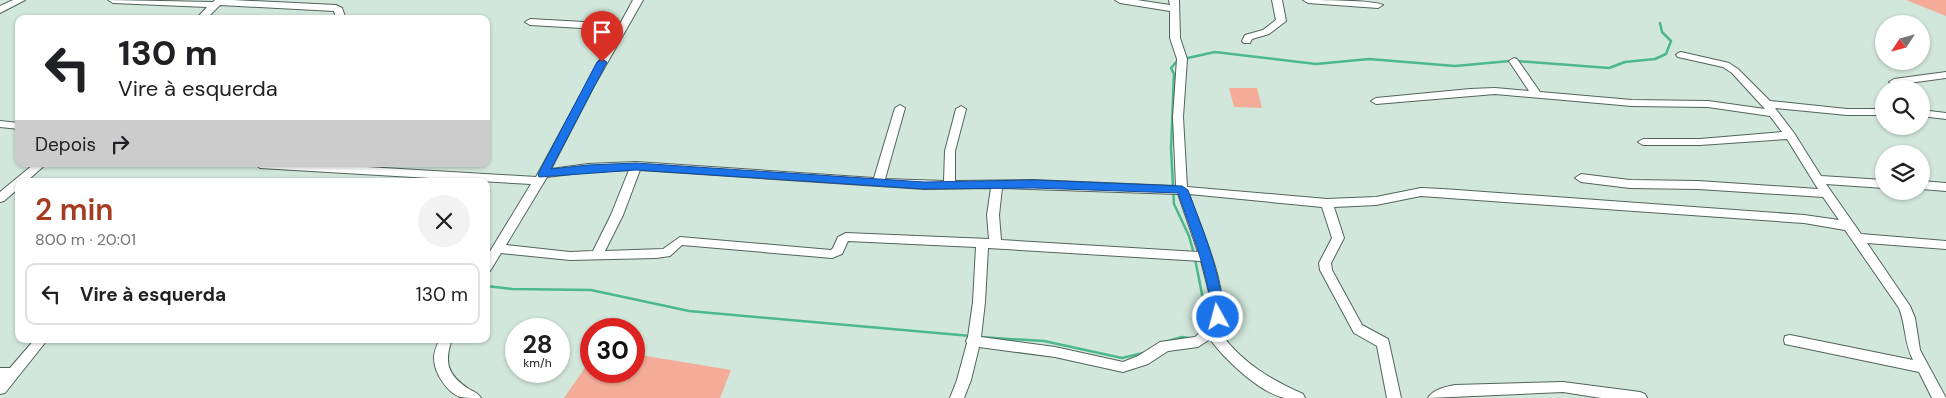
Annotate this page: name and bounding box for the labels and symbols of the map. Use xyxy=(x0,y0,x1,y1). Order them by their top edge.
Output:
pin xyxy=(581,11,623,62)
north arrow xyxy=(1875,15,1930,70)
position arrow xyxy=(1191,290,1243,342)
speed limit sign: 30 xyxy=(580,318,645,383)

